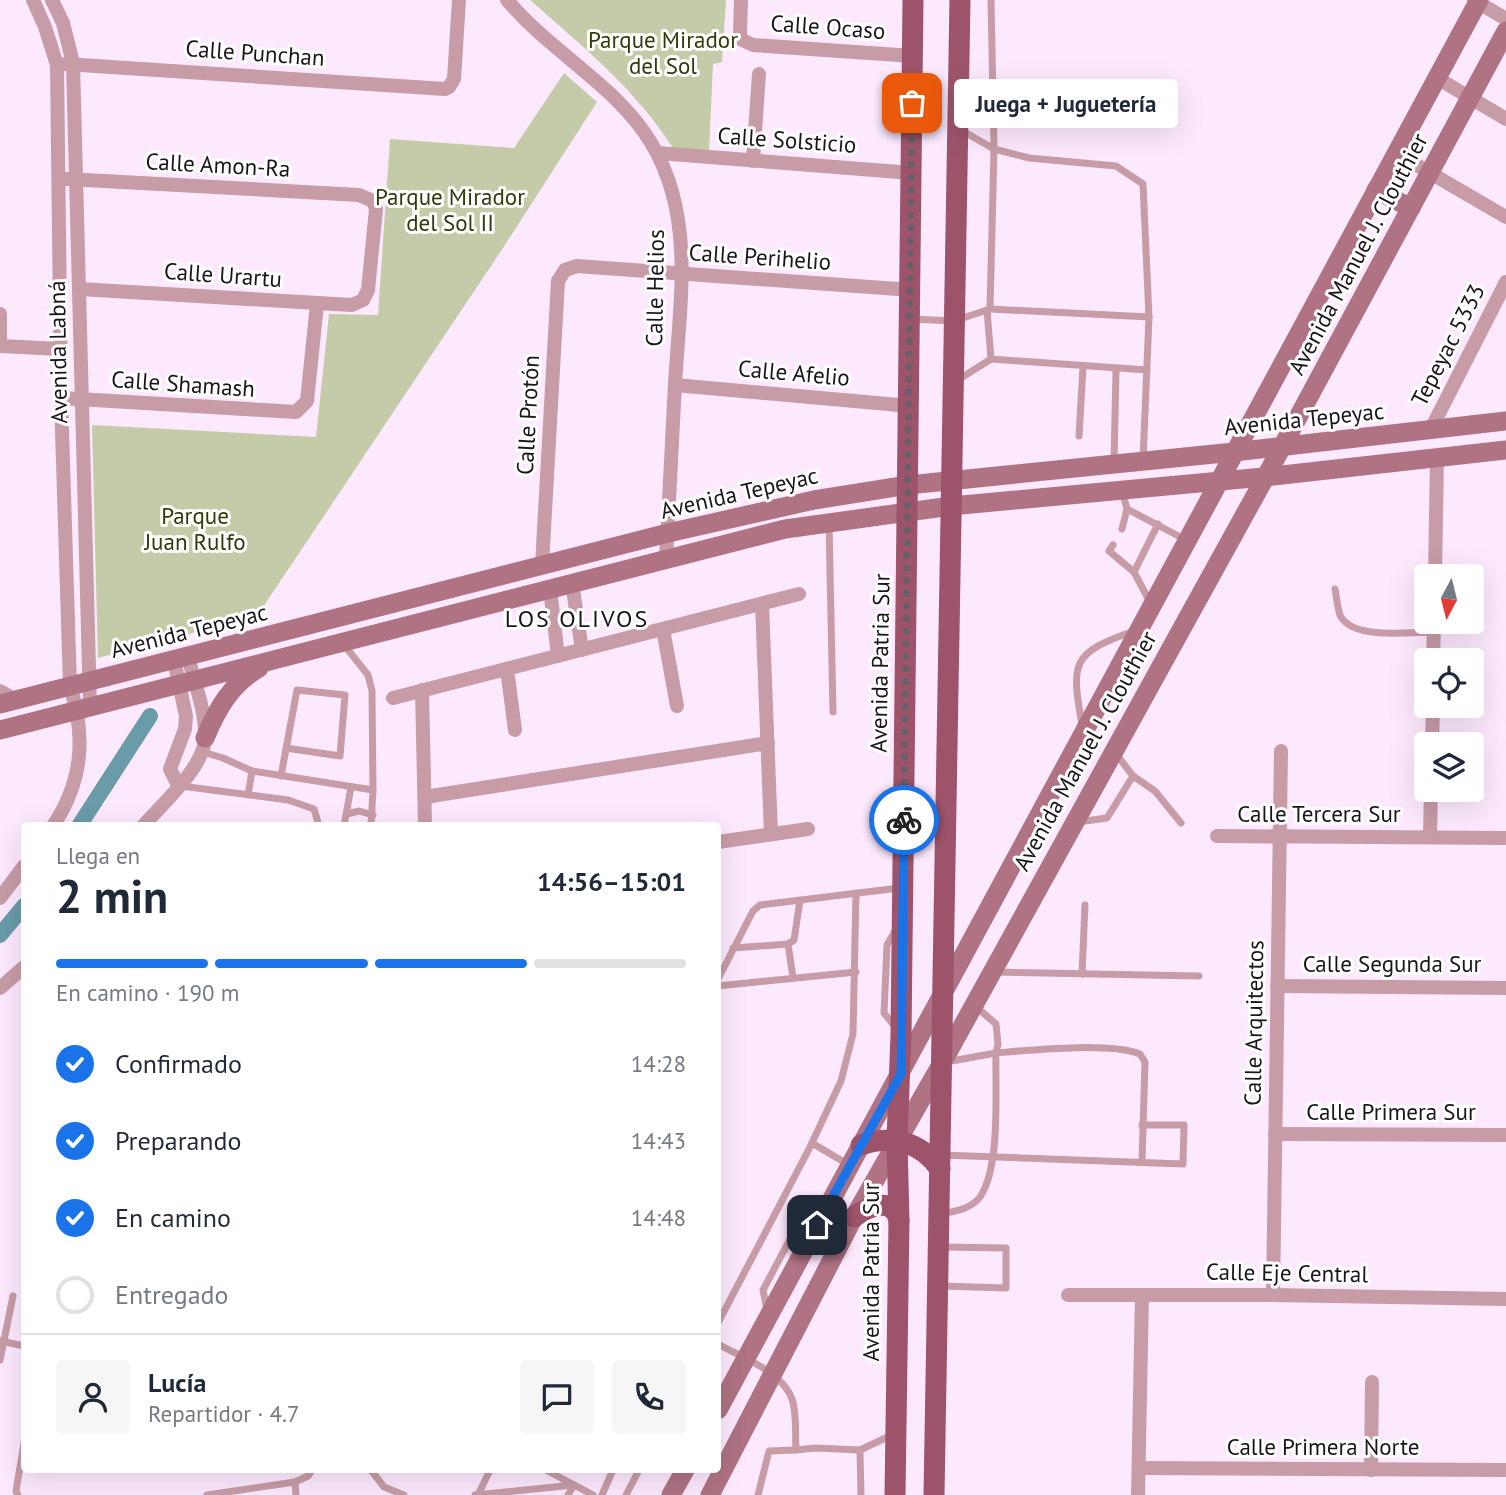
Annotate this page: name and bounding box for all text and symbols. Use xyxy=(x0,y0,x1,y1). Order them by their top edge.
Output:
street label: Calle Ocaso xyxy=(770,8,886,45)
park label: Parque Mirador del Sol xyxy=(588,25,738,80)
street label: Calle Punchan xyxy=(184,33,326,72)
pin xyxy=(882,73,942,133)
callout: Juega + Juguetería xyxy=(954,78,1178,128)
icon: bag xyxy=(893,84,931,122)
text: Juega + Juguetería xyxy=(976,89,1156,118)
street label: Calle Solsticio xyxy=(717,120,857,159)
street label: Avenida Manuel J. Clouthier xyxy=(1281,128,1434,380)
street label: Calle Amon-Ra xyxy=(145,146,291,183)
park label: Parque Mirador del Sol II xyxy=(375,182,525,237)
street label: Calle Helios xyxy=(639,229,670,347)
street label: Calle Perihelio xyxy=(688,237,832,276)
street label: Calle Urartu xyxy=(163,256,283,293)
street label: Tepeyac 5333 xyxy=(1404,279,1491,411)
street label: Avenida Labná xyxy=(42,280,73,424)
street label: Calle Afelio xyxy=(737,353,851,392)
street label: Calle Protón xyxy=(510,354,545,476)
street label: Calle Shamash xyxy=(110,364,256,403)
street label: Avenida Tepeyac xyxy=(1222,396,1385,441)
street label: Avenida Tepeyac xyxy=(657,460,820,525)
park label: Parque Juan Rulfo xyxy=(143,501,246,556)
north arrow xyxy=(1414,564,1484,634)
map controls xyxy=(1414,564,1484,802)
street label: Avenida Patria Sur xyxy=(863,573,896,753)
street label: Avenida Tepeyac xyxy=(107,597,270,664)
district label: LOS OLIVOS xyxy=(505,603,649,634)
street label: Avenida Manuel J. Clouthier xyxy=(1007,626,1163,876)
button: locate xyxy=(1414,648,1484,718)
button: layers xyxy=(1414,732,1484,802)
courier xyxy=(869,785,939,855)
street label: Calle Tercera Sur xyxy=(1237,799,1401,828)
icon: bike xyxy=(885,801,923,839)
text: Llega en xyxy=(56,841,140,870)
text: 14:56–15:01 xyxy=(537,865,686,898)
text: 2 min xyxy=(56,866,168,926)
street label: Calle Arquitectos xyxy=(1238,940,1269,1106)
street label: Calle Segunda Sur xyxy=(1303,949,1482,978)
text: En camino · 190 m xyxy=(56,978,239,1007)
icon: check xyxy=(56,1045,94,1083)
text: Confirmado xyxy=(115,1047,242,1080)
text: 14:28 xyxy=(631,1049,686,1078)
street label: Calle Primera Sur xyxy=(1306,1097,1476,1126)
icon: check xyxy=(56,1122,94,1160)
text: Preparando xyxy=(115,1124,242,1157)
text: 14:43 xyxy=(631,1126,686,1155)
street label: Avenida Patria Sur xyxy=(856,1182,885,1362)
pin xyxy=(787,1195,847,1255)
icon: check xyxy=(56,1199,94,1237)
text: En camino xyxy=(115,1201,231,1234)
text: 14:48 xyxy=(631,1203,686,1232)
icon: home xyxy=(798,1206,836,1244)
street label: Calle Eje Central xyxy=(1206,1257,1369,1288)
text: Entregado xyxy=(115,1278,229,1311)
button: person xyxy=(56,1360,130,1434)
button: chat xyxy=(520,1360,594,1434)
button: phone xyxy=(612,1360,686,1434)
text: Lucía xyxy=(148,1366,207,1399)
text: Repartidor · 4.7 xyxy=(148,1399,300,1428)
street label: Calle Primera Norte xyxy=(1227,1432,1419,1461)

